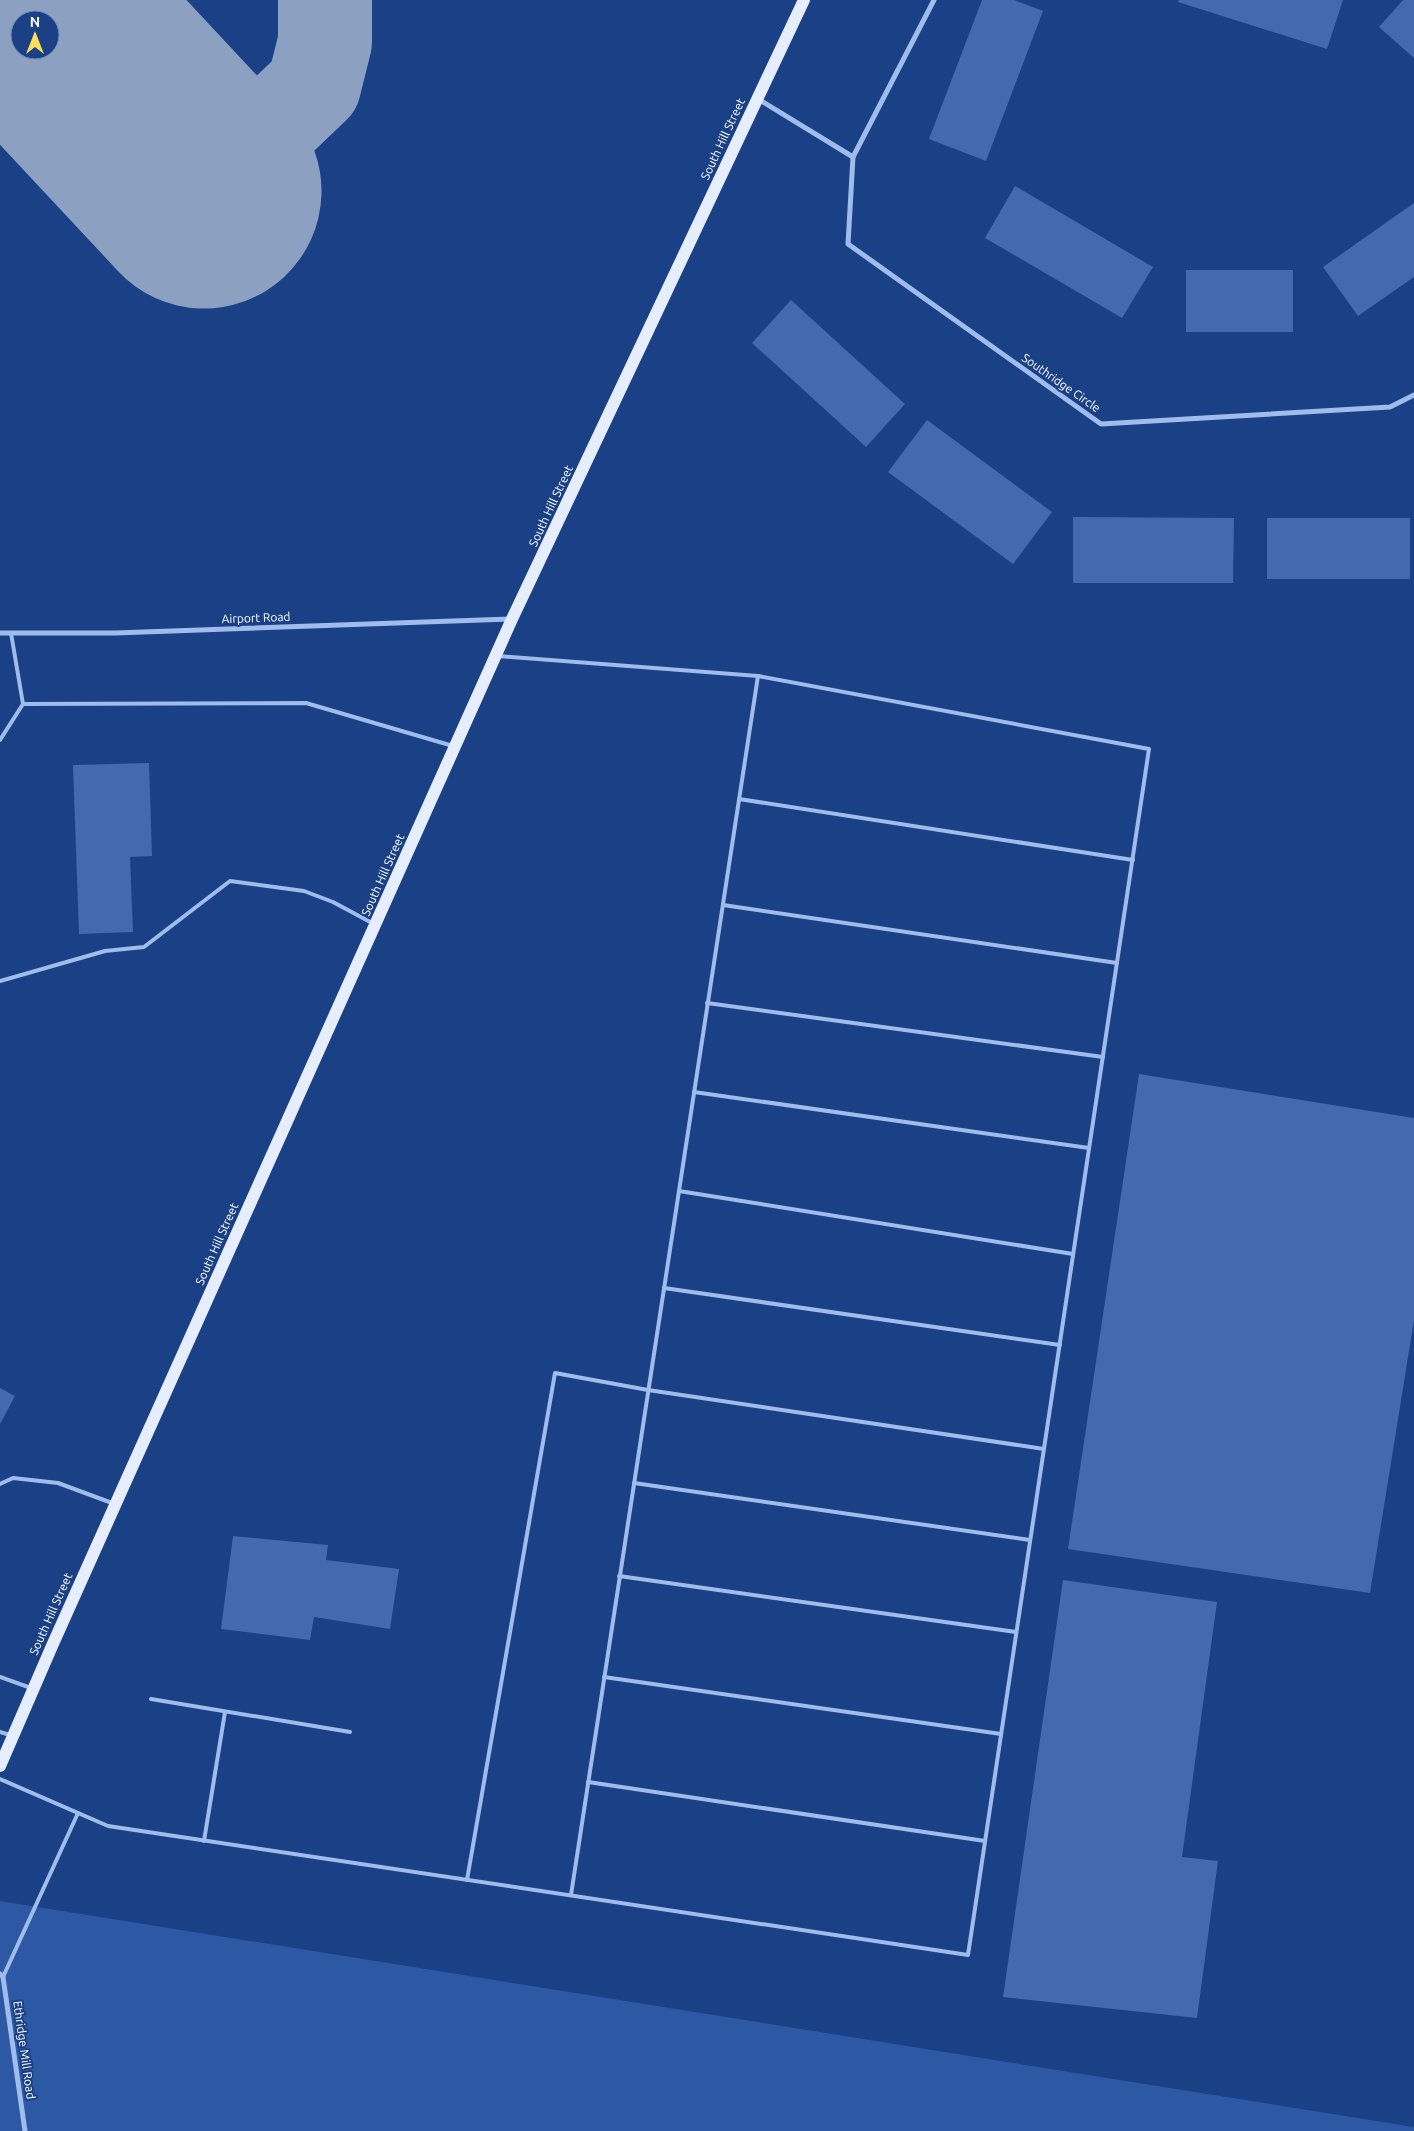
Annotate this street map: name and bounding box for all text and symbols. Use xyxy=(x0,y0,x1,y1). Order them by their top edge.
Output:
north arrow xyxy=(10,10,60,60)
text: N xyxy=(30,14,40,30)
street label: South Hill Street xyxy=(698,96,747,182)
street label: Southridge Circle xyxy=(1020,351,1103,414)
street label: South Hill Street xyxy=(526,463,575,549)
street label: Airport Road xyxy=(221,610,291,625)
street label: South Hill Street xyxy=(359,832,407,918)
street label: South Hill Street xyxy=(193,1201,241,1287)
street label: South Hill Street xyxy=(27,1571,75,1657)
street label: Ethridge Mill Road xyxy=(11,2000,38,2100)

